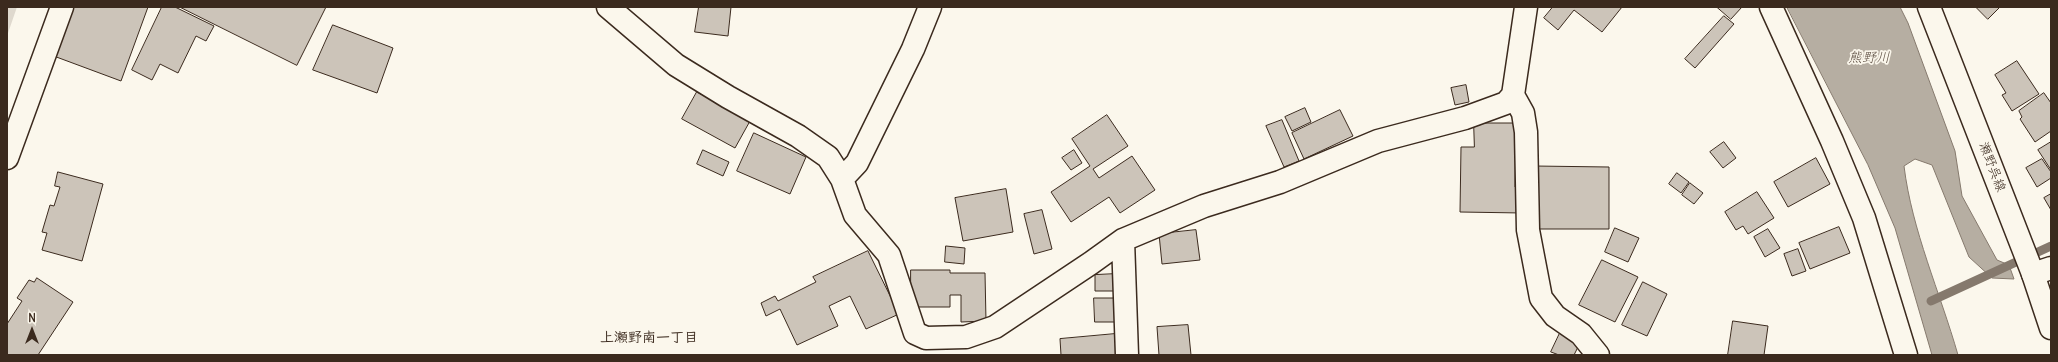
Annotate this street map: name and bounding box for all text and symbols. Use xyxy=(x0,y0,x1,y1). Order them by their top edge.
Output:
water label: 熊野川 xyxy=(1848,50,1890,66)
street label: 瀬野呉線 xyxy=(1975,140,2009,194)
north arrow xyxy=(12,310,52,350)
text: N xyxy=(28,311,36,325)
district label: 上瀬野南一丁目 xyxy=(600,330,698,346)

